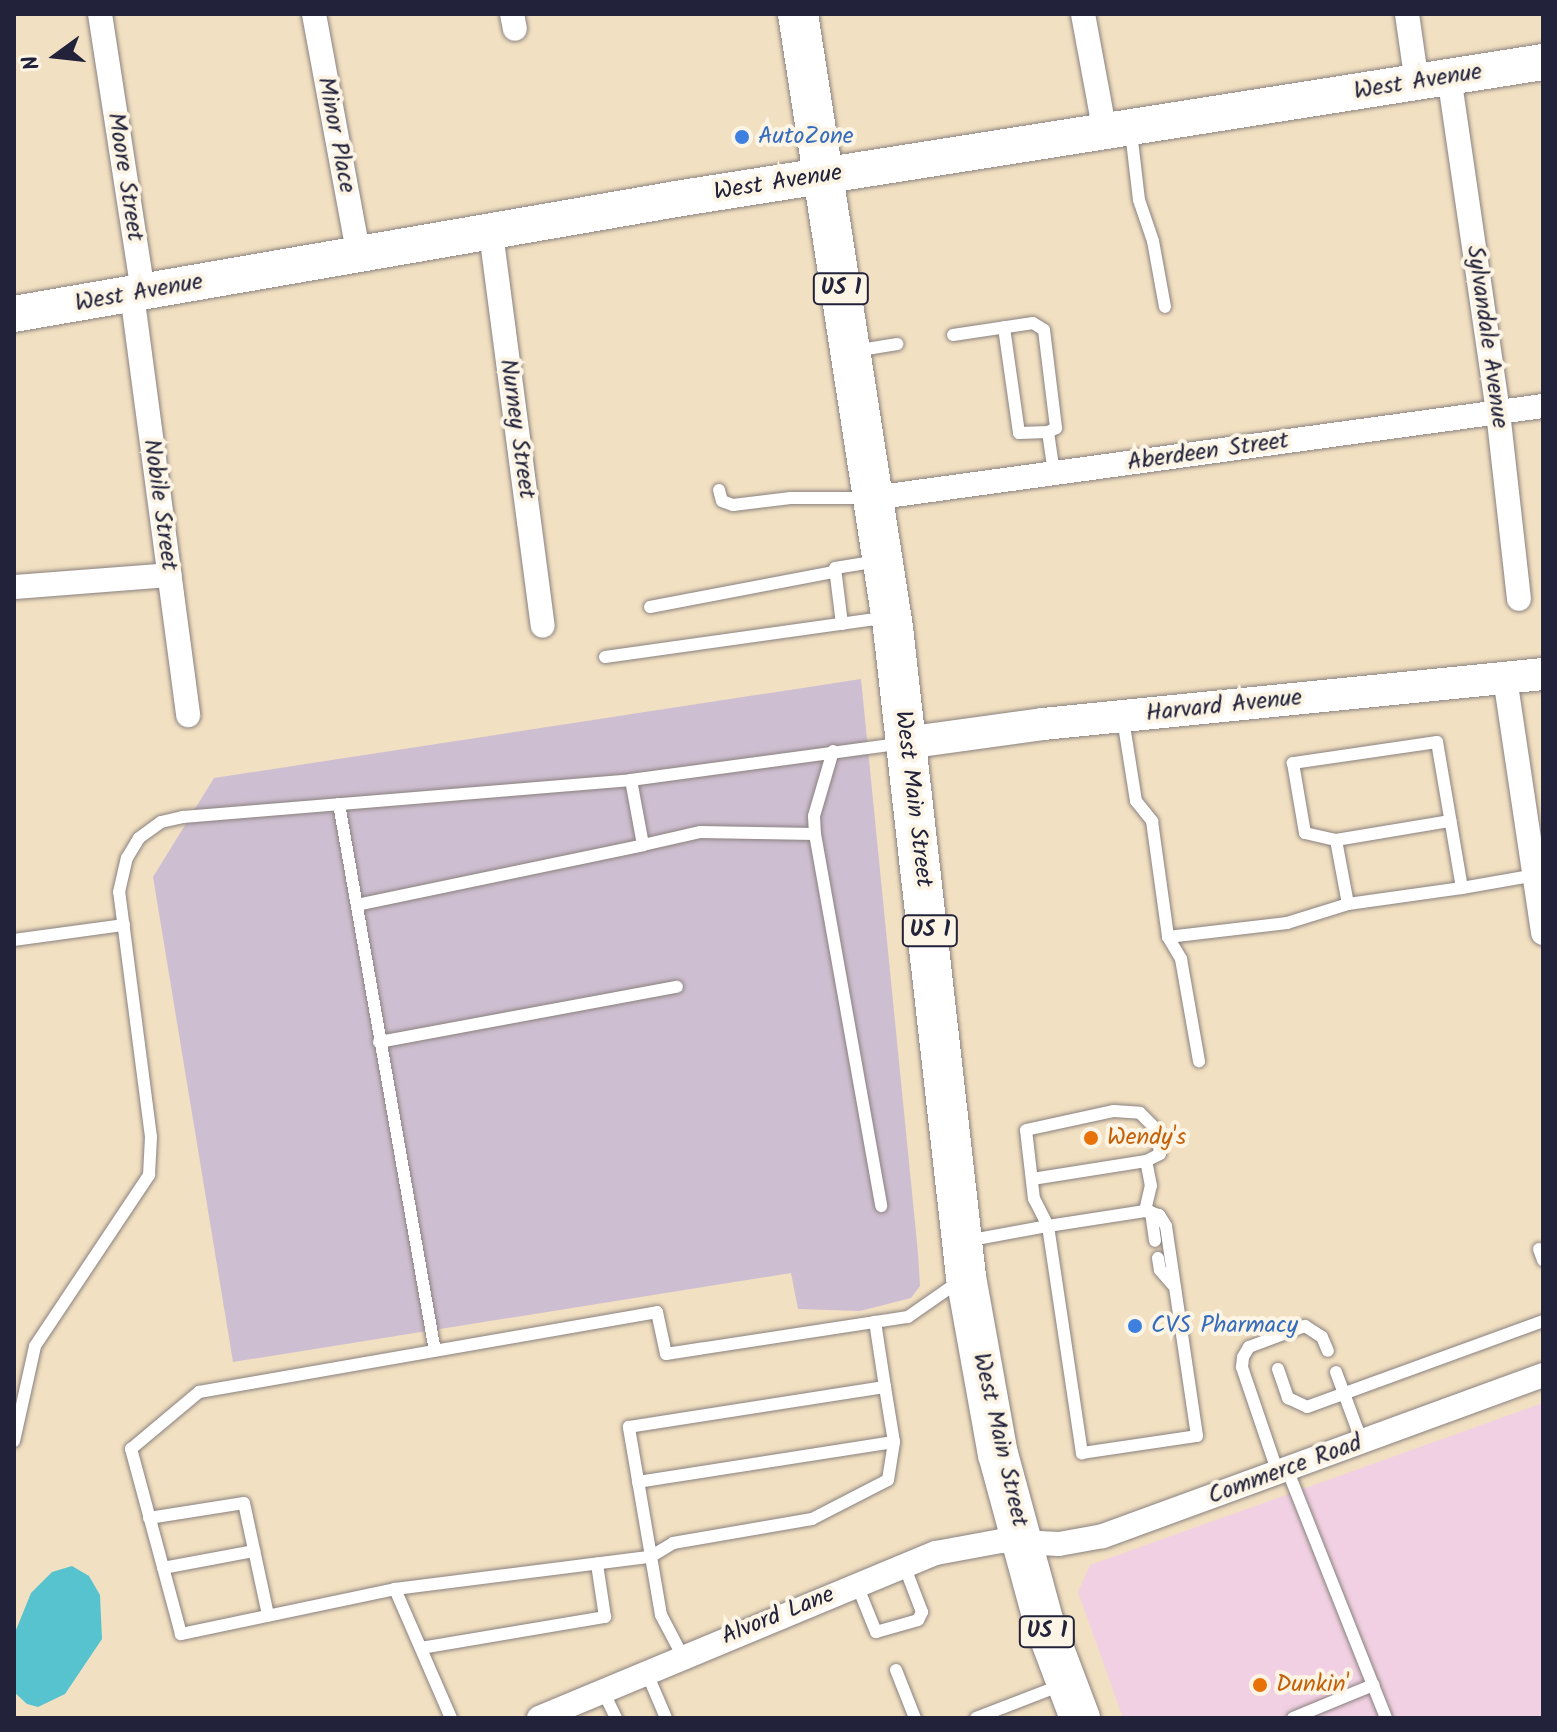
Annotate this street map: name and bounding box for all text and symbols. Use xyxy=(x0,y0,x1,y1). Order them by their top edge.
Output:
north arrow xyxy=(16,16,96,96)
text: N xyxy=(14,51,51,74)
street label: West Avenue xyxy=(1352,58,1484,106)
street label: Minor Place xyxy=(311,75,361,195)
street label: Moore Street xyxy=(101,111,149,243)
place label: AutoZone xyxy=(758,123,854,151)
marker: AutoZone xyxy=(733,128,751,146)
street label: West Avenue xyxy=(712,159,844,207)
street label: Sylvandale Avenue xyxy=(1460,244,1514,430)
street label: West Avenue xyxy=(73,268,205,318)
road number: US 1 xyxy=(811,271,871,307)
street label: Nurney Street xyxy=(493,357,541,501)
street label: Aberdeen Street xyxy=(1125,426,1291,478)
street label: Nobile Street xyxy=(137,437,183,573)
street label: Harvard Avenue xyxy=(1144,683,1304,729)
street label: West Main Street xyxy=(888,709,938,889)
road number: US 1 xyxy=(900,913,960,949)
place label: Wendy's xyxy=(1107,1124,1186,1152)
marker: Wendy's xyxy=(1082,1129,1100,1147)
place label: CVS Pharmacy xyxy=(1151,1312,1298,1340)
marker: CVS Pharmacy xyxy=(1126,1317,1144,1335)
street label: West Main Street xyxy=(966,1350,1034,1530)
street label: Commerce Road xyxy=(1204,1429,1366,1511)
street label: Alvord Lane xyxy=(717,1580,839,1652)
road number: US 1 xyxy=(1017,1614,1077,1650)
place label: Dunkin' xyxy=(1276,1671,1349,1699)
marker: Dunkin' xyxy=(1251,1676,1269,1694)

